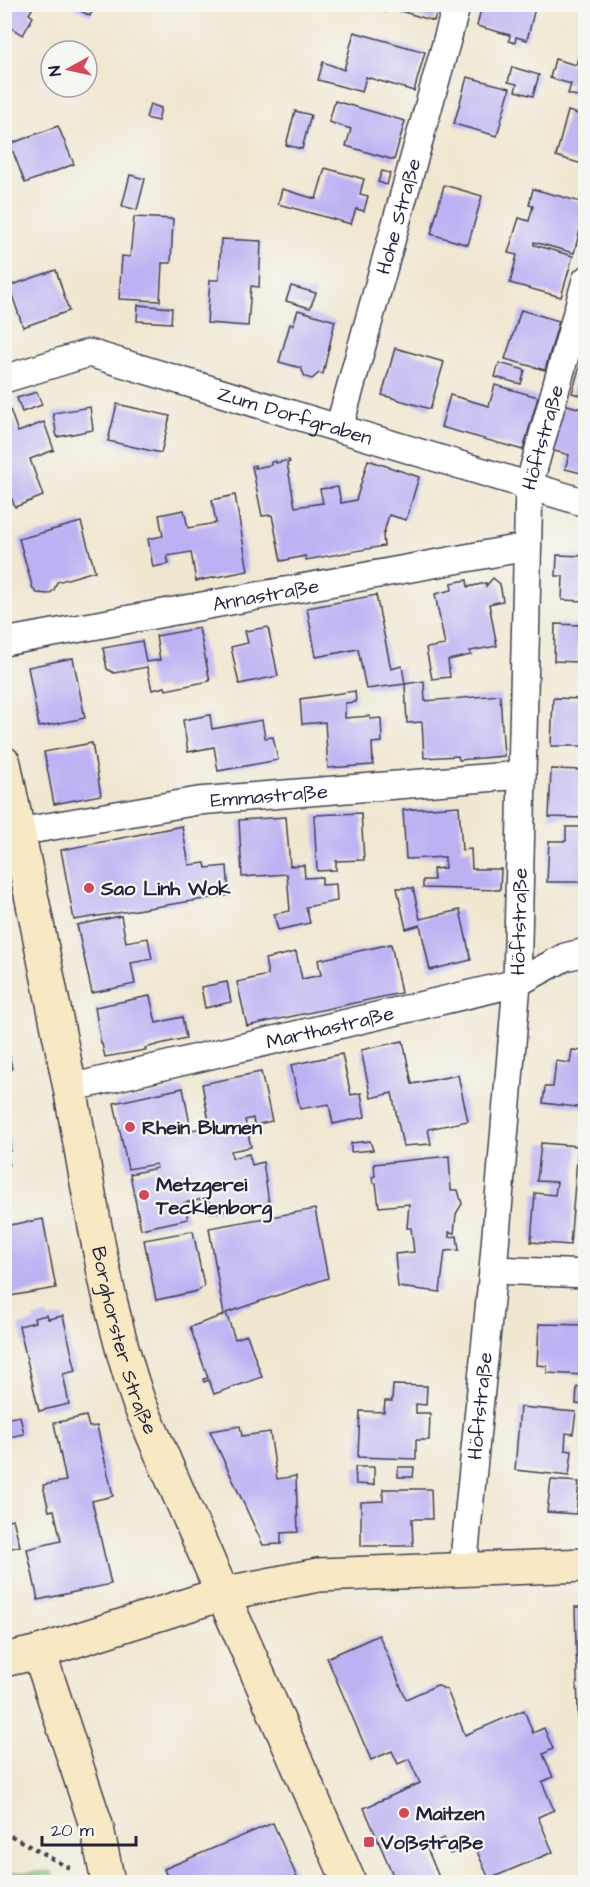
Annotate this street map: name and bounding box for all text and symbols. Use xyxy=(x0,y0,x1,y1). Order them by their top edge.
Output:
north arrow xyxy=(39,39,99,99)
text: N xyxy=(44,64,67,77)
street label: Hohe Straße xyxy=(369,155,428,278)
street label: Zum Dorfgraben xyxy=(214,380,375,453)
street label: Höftstraße xyxy=(515,382,571,493)
street label: Annastraße xyxy=(211,572,321,619)
street label: Emmastraße xyxy=(209,778,329,815)
street label: Höftstraße xyxy=(504,867,535,976)
place label: Sao Linh Wok xyxy=(100,875,231,903)
marker: Sao Linh Wok xyxy=(82,881,96,895)
street label: Marthastraße xyxy=(263,999,397,1056)
place label: Rhein Blumen xyxy=(142,1114,262,1142)
marker: Rhein Blumen xyxy=(123,1120,137,1134)
place label: Metzgerei Tecklenborg xyxy=(155,1171,273,1223)
marker: Metzgerei Tecklenborg xyxy=(137,1188,151,1202)
street label: Borghorster Straße xyxy=(84,1244,164,1439)
street label: Höftstraße xyxy=(461,1351,500,1461)
place label: Maitzen xyxy=(416,1800,485,1828)
marker: Maitzen xyxy=(397,1806,411,1820)
scale bar xyxy=(42,1809,136,1847)
text: 20 m xyxy=(51,1818,94,1843)
place label: Voßstraße xyxy=(380,1829,484,1857)
marker: Voßstraße xyxy=(362,1835,376,1849)

